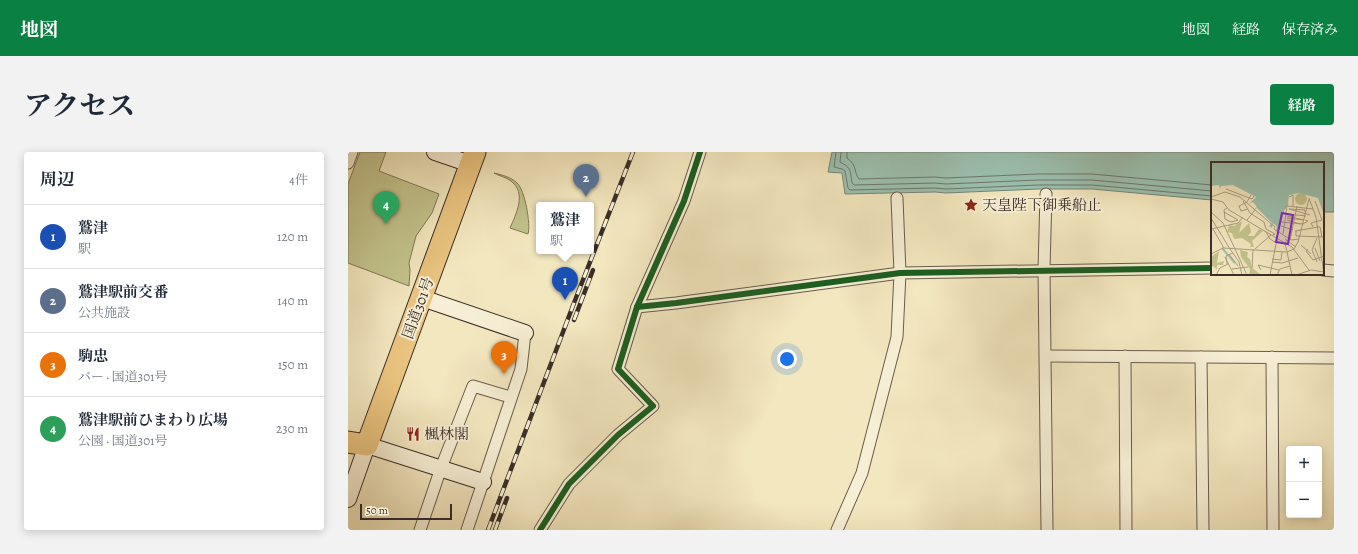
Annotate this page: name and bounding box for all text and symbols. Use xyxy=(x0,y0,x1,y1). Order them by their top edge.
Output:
text: 地図 xyxy=(20,17,58,43)
text: 地図 xyxy=(1182,20,1210,39)
text: 経路 xyxy=(1232,20,1260,39)
text: 保存済み xyxy=(1282,20,1338,39)
button: 経路 xyxy=(1270,84,1334,125)
text: アクセス xyxy=(24,87,135,125)
inset map xyxy=(1211,162,1324,275)
pin: 2 xyxy=(573,164,599,197)
text: 周辺 xyxy=(40,168,74,191)
text: 4件 xyxy=(289,171,308,188)
pin: 4 xyxy=(373,191,399,224)
place label: 天皇陛下御乗船止 xyxy=(982,195,1102,215)
place icon: 天皇陛下御乗船止 xyxy=(963,197,979,213)
popup xyxy=(536,202,594,254)
text: 鷲津 xyxy=(550,210,580,230)
text: 鷲津 xyxy=(78,218,108,238)
text: 1 xyxy=(51,228,55,245)
text: 120 m xyxy=(277,228,308,245)
text: 駅 xyxy=(550,232,563,249)
text: 駅 xyxy=(78,240,91,257)
pin: 1 xyxy=(552,267,578,300)
street label: 国道301号 xyxy=(398,274,438,342)
text: 鷲津駅前交番 xyxy=(78,282,168,302)
text: 2 xyxy=(50,292,56,309)
text: 140 m xyxy=(277,292,308,309)
text: 公共施設 xyxy=(78,304,130,321)
pin: 3 xyxy=(491,341,517,374)
text: 駒忠 xyxy=(78,346,108,366)
your location xyxy=(777,349,797,369)
text: 3 xyxy=(50,356,56,373)
text: 150 m xyxy=(278,356,308,373)
text: バー · 国道301号 xyxy=(78,368,168,385)
text: 鷲津駅前ひまわり広場 xyxy=(78,410,228,430)
text: 4 xyxy=(50,420,56,437)
text: 230 m xyxy=(276,420,308,437)
place label: 楓林閣 xyxy=(424,424,469,444)
restaurant icon: 楓林閣 xyxy=(405,426,421,442)
text: 公園 · 国道301号 xyxy=(78,432,168,449)
map controls xyxy=(1286,446,1322,518)
button: + xyxy=(1286,446,1322,482)
button: − xyxy=(1286,482,1322,518)
scale bar xyxy=(360,502,452,521)
text: 50 m xyxy=(366,503,388,518)

